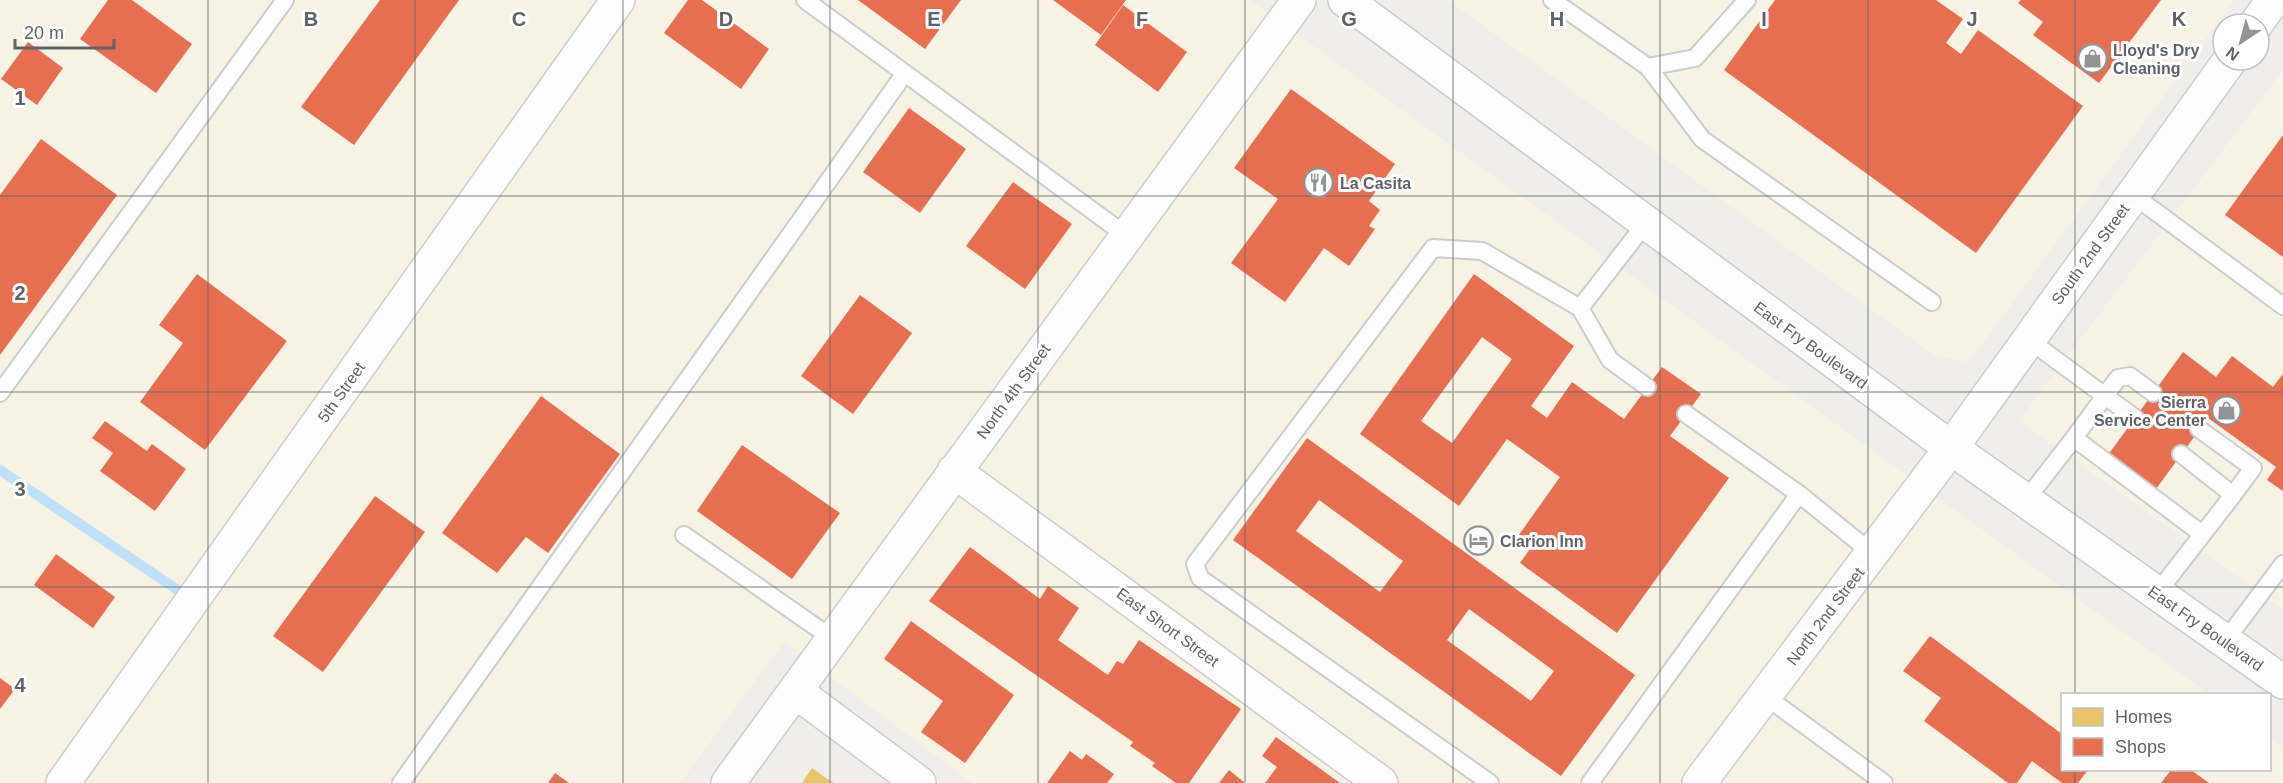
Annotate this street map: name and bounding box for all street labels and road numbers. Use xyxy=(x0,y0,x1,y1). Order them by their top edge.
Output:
street label: South 2nd Street xyxy=(2048,200,2133,308)
street label: East Fry Boulevard xyxy=(1751,299,1871,392)
street label: North 4th Street xyxy=(973,340,1054,442)
street label: 5th Street xyxy=(315,359,369,426)
street label: North 2nd Street xyxy=(1783,564,1868,668)
street label: East Fry Boulevard xyxy=(2145,582,2266,674)
street label: East Short Street xyxy=(1113,585,1222,670)

